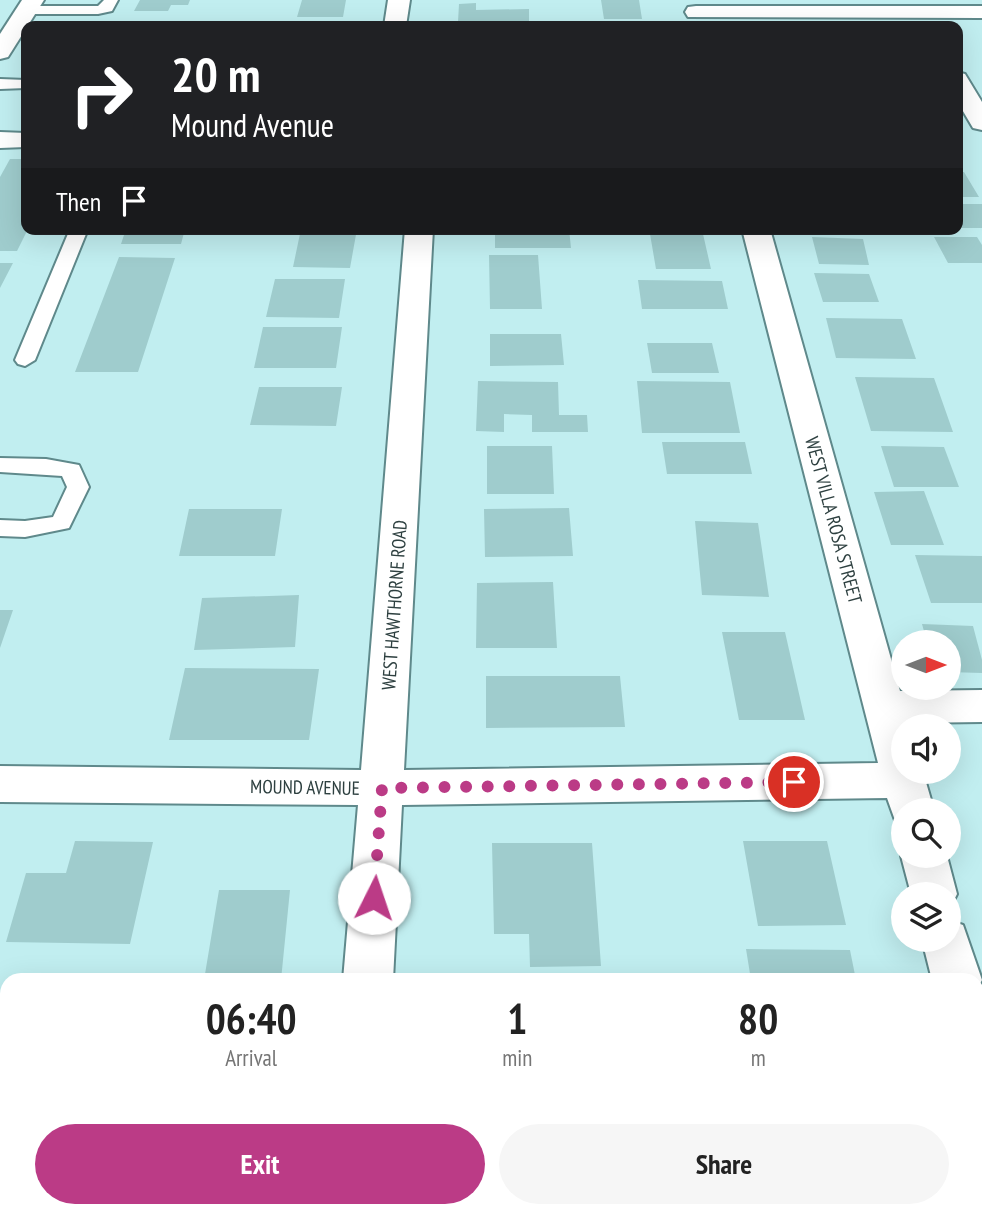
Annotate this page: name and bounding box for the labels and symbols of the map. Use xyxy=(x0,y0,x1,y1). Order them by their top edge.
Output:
street label: WEST VILLA ROSA STREET xyxy=(800,434,868,607)
street label: WEST HAWTHORNE ROAD xyxy=(376,519,412,691)
north arrow xyxy=(891,630,961,700)
pin xyxy=(764,752,824,812)
street label: MOUND AVENUE xyxy=(250,774,360,800)
position arrow xyxy=(337,861,411,935)

